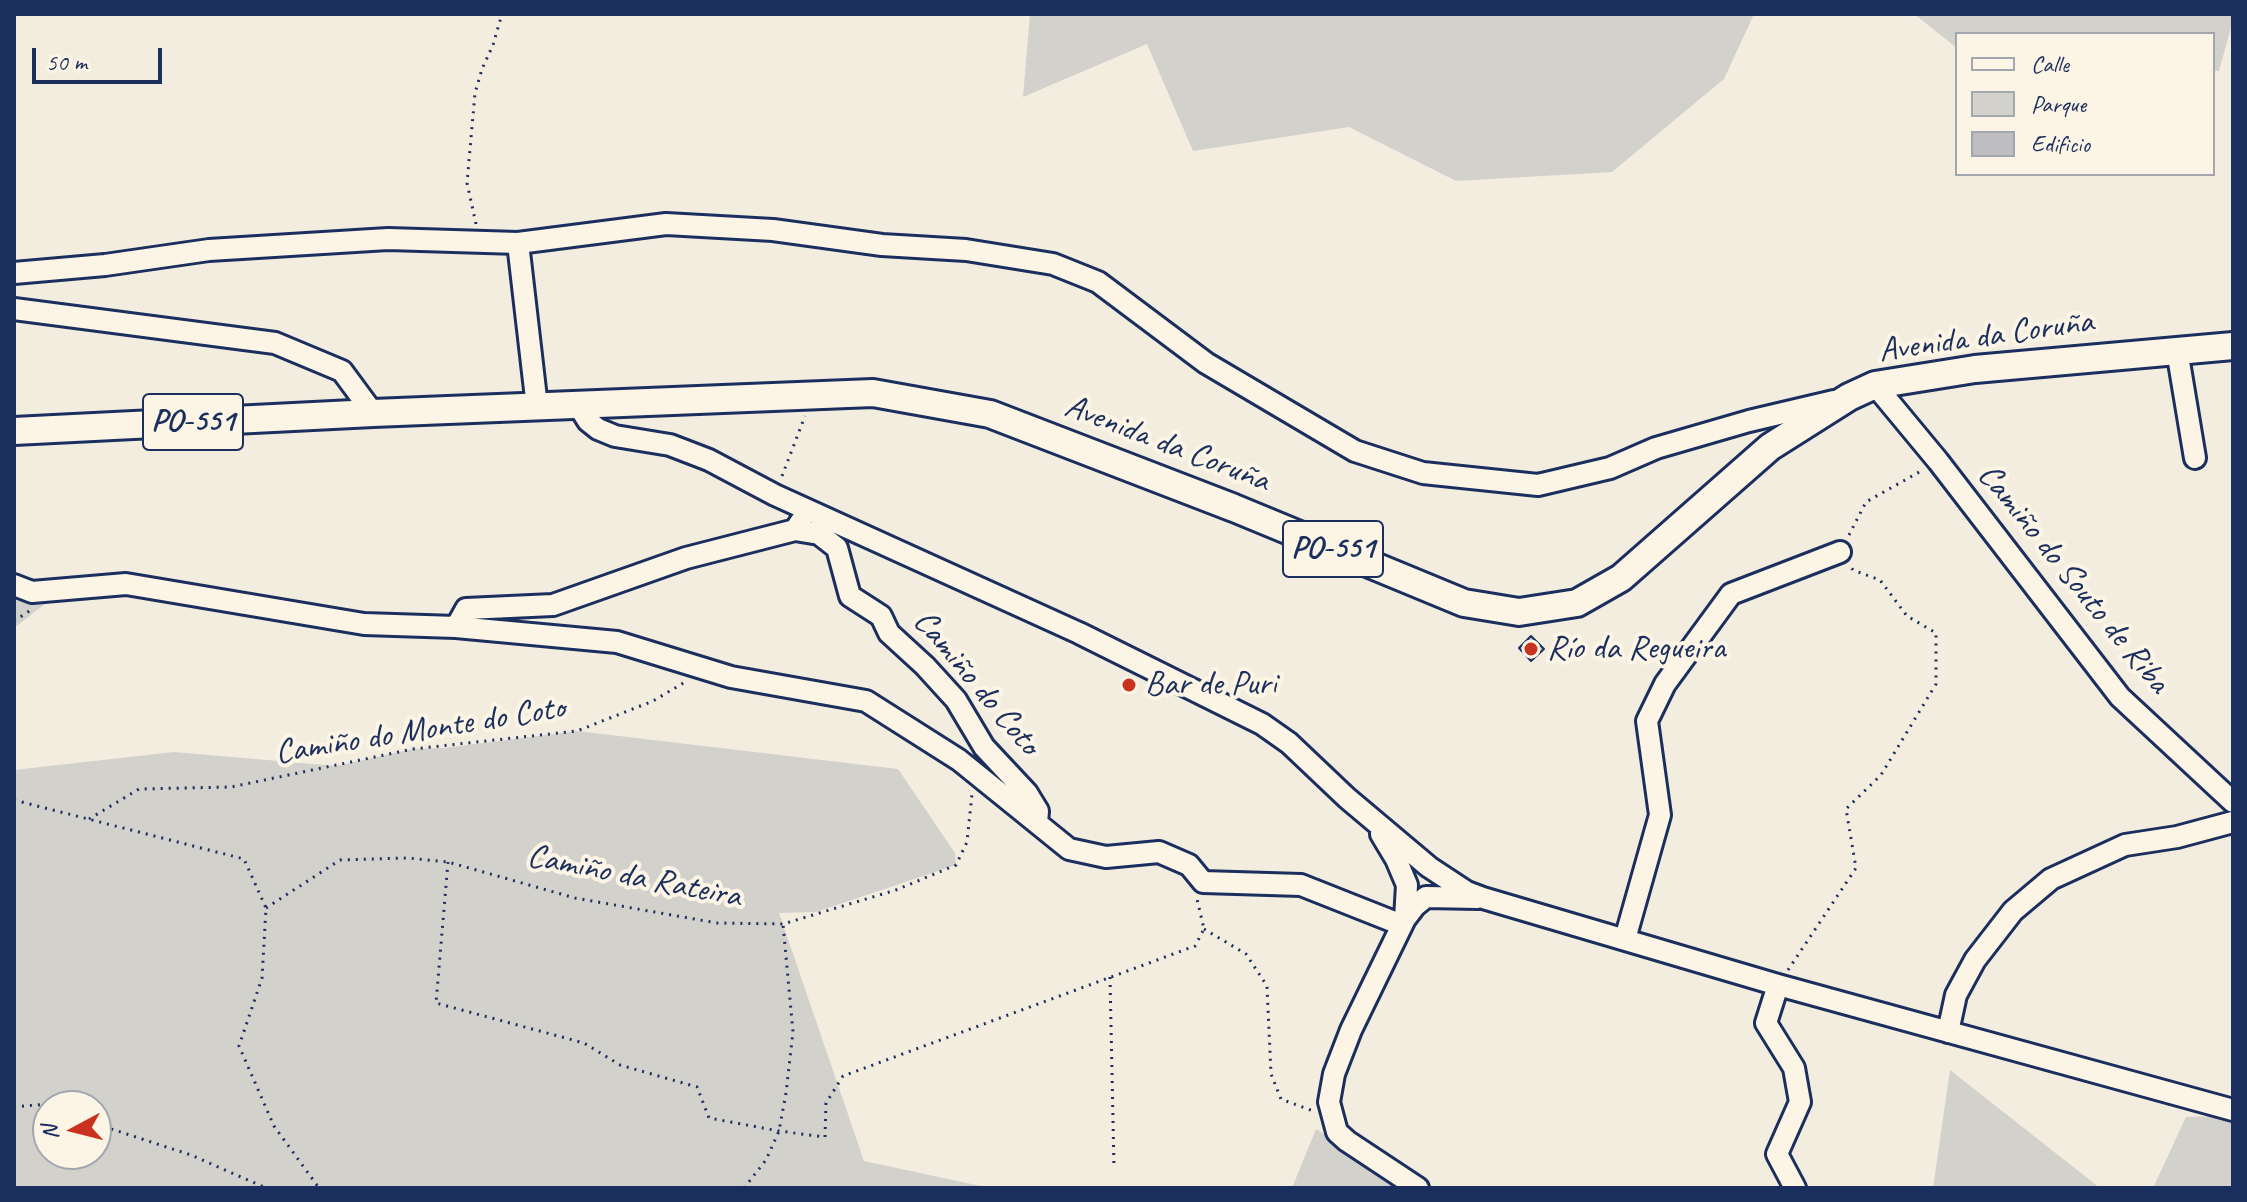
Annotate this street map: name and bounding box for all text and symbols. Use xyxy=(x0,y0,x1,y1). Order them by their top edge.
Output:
scale bar xyxy=(36,32,166,82)
legend xyxy=(1955,32,2215,176)
text: 50 m xyxy=(46,47,87,77)
text: Calle xyxy=(2031,49,2069,79)
text: Parque xyxy=(2031,89,2086,119)
text: Edificio xyxy=(2031,129,2090,159)
street label: Avenida da Coruña xyxy=(1876,302,2096,372)
street label: Avenida da Coruña xyxy=(1059,386,1275,502)
road number: PO-551 xyxy=(143,394,243,450)
street label: Camiño do Souto de Riba xyxy=(1968,456,2178,702)
road number: PO-551 xyxy=(1283,521,1383,577)
street label: Camiño do Coto xyxy=(904,602,1048,764)
place label: Río da Regueira xyxy=(1547,629,1725,669)
marker: Río da Regueira xyxy=(1522,640,1540,658)
place label: Bar de Puri xyxy=(1145,665,1277,705)
marker: Bar de Puri xyxy=(1120,676,1138,694)
street label: Camiño do Monte do Coto xyxy=(272,688,568,774)
street label: Camiño da Rateira xyxy=(524,836,744,918)
north arrow xyxy=(32,1090,112,1170)
text: N xyxy=(35,1124,65,1141)

